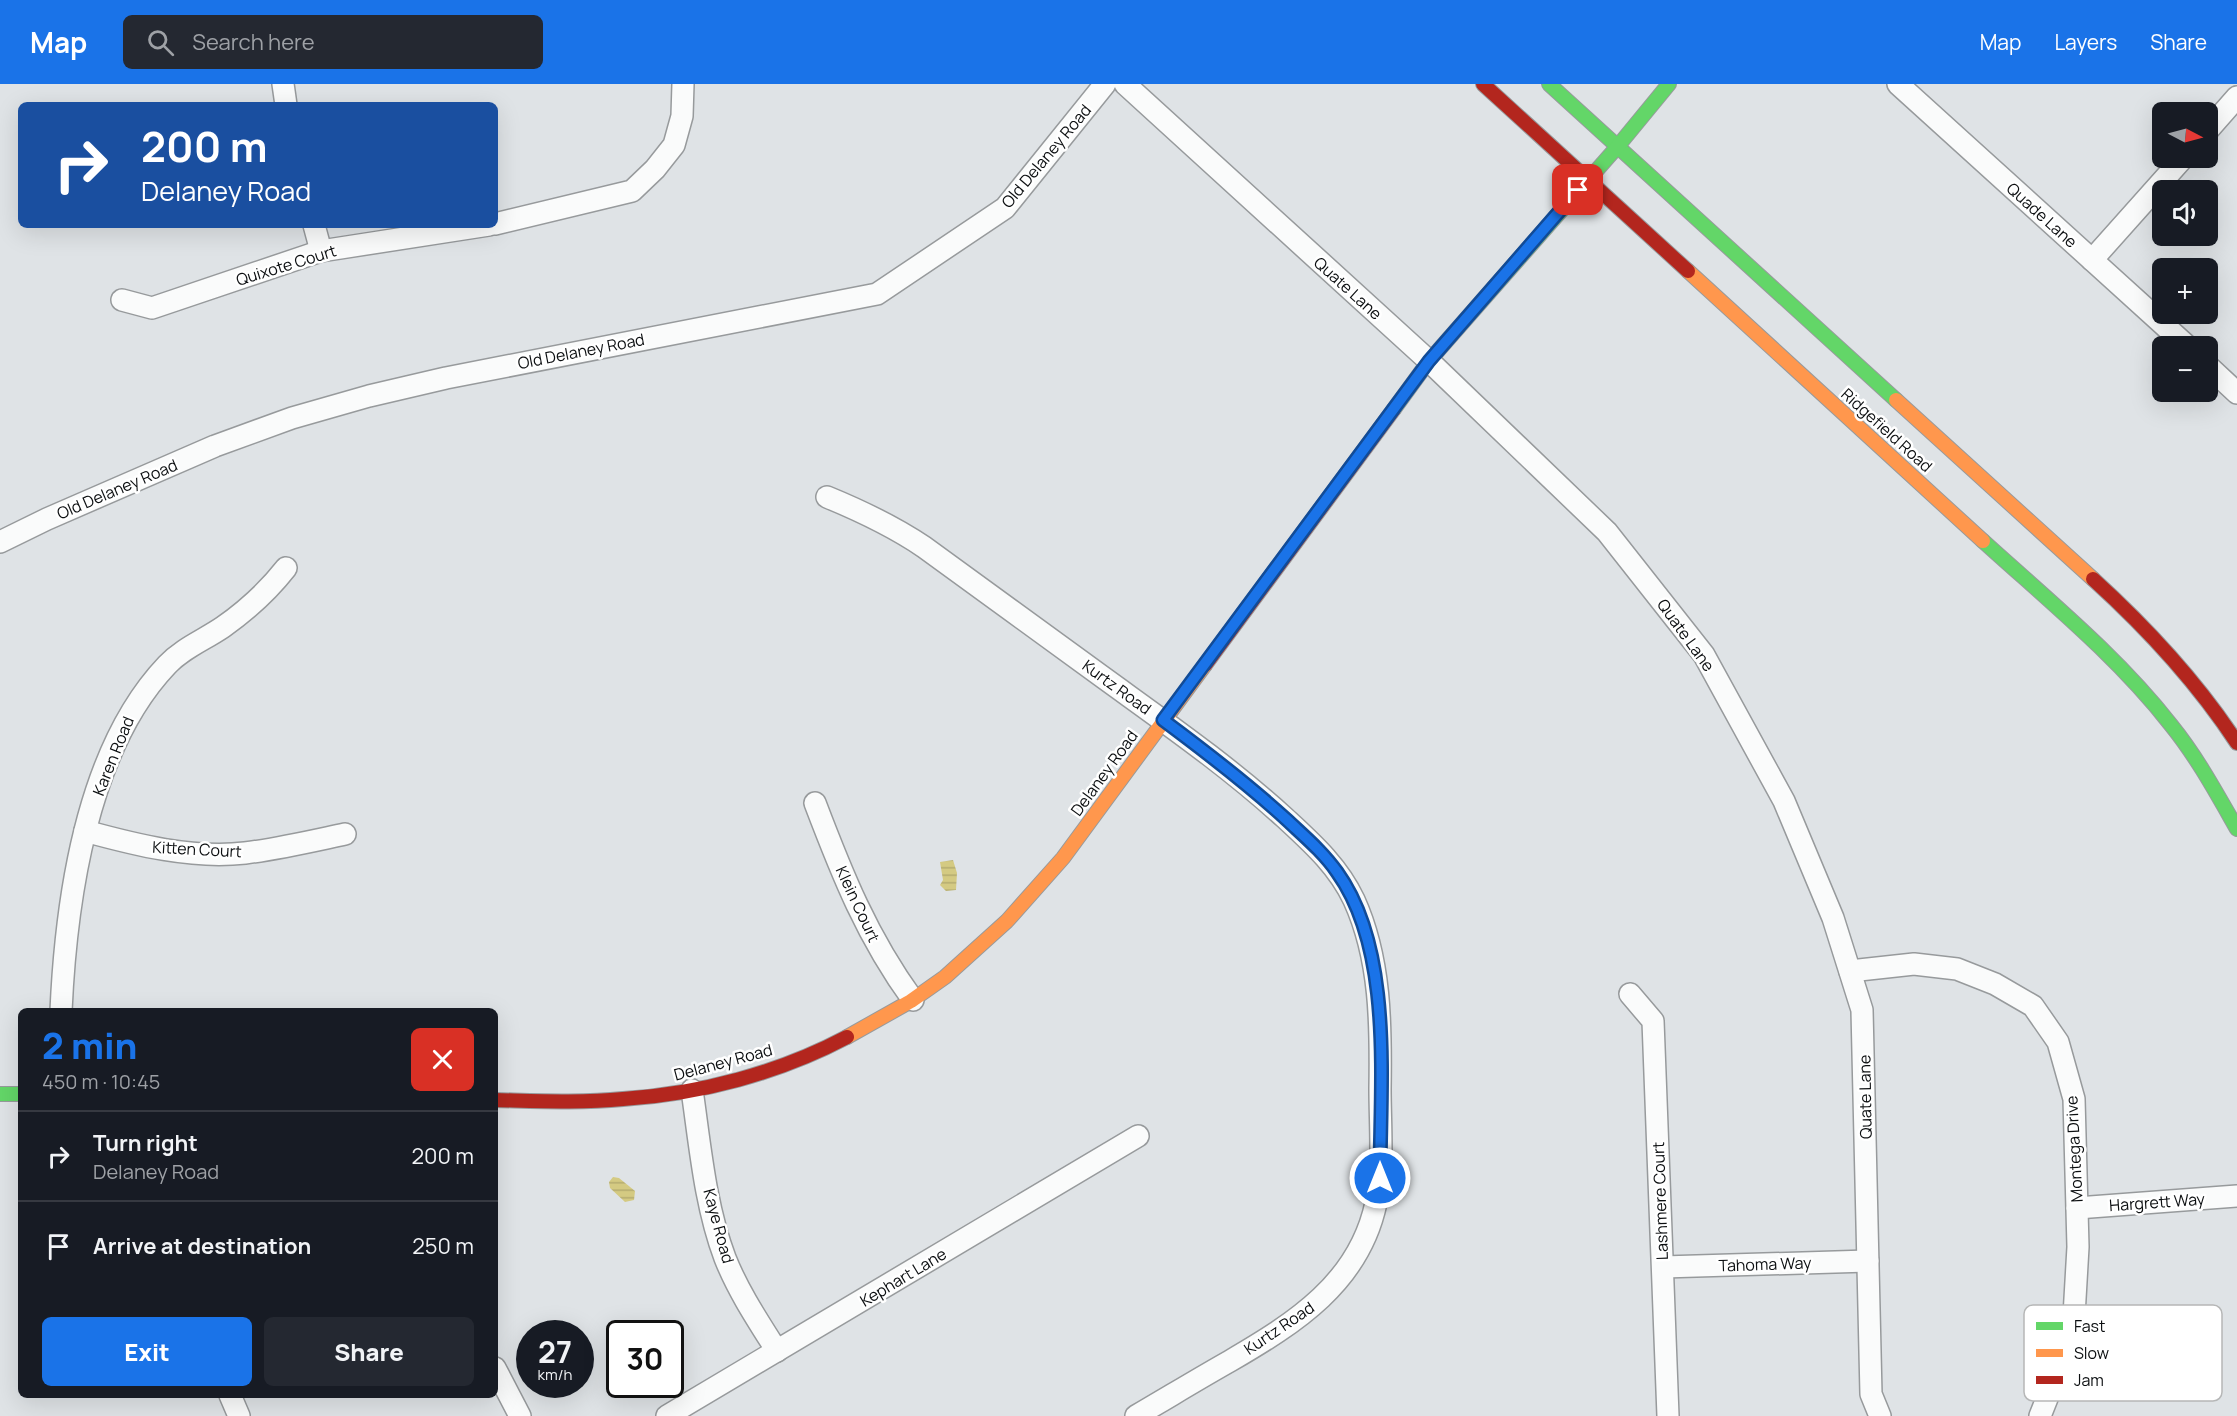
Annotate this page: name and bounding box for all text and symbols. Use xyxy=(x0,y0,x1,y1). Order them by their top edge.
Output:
search box xyxy=(123,15,543,69)
text: Map xyxy=(30,23,87,61)
icon: search xyxy=(144,26,177,59)
text: Search here xyxy=(192,27,315,57)
text: Map xyxy=(1980,28,2021,56)
text: Layers xyxy=(2054,28,2117,56)
text: Share xyxy=(2150,28,2207,56)
street label: Old Delaney Road xyxy=(996,100,1096,212)
north arrow xyxy=(2152,102,2218,168)
map controls xyxy=(2152,102,2218,402)
text: 200 m xyxy=(141,117,267,175)
icon: right xyxy=(42,126,120,204)
pin xyxy=(1552,164,1603,215)
text: Delaney Road xyxy=(141,172,311,209)
icon: arrive xyxy=(1561,173,1594,206)
street label: Quade Lane xyxy=(2002,177,2082,253)
button: sound xyxy=(2152,180,2218,246)
street label: Quixote Court xyxy=(233,239,339,291)
street label: Quate Lane xyxy=(1309,252,1387,324)
button: + xyxy=(2152,258,2218,324)
street label: Old Delaney Road xyxy=(516,328,646,374)
button: − xyxy=(2152,336,2218,402)
street label: Ridgefield Road xyxy=(1837,383,1937,477)
street label: Old Delaney Road xyxy=(53,454,181,524)
street label: Quate Lane xyxy=(1652,594,1720,676)
street label: Kurtz Road xyxy=(1078,655,1156,719)
street label: Karen Road xyxy=(87,713,139,799)
street label: Delaney Road xyxy=(1065,726,1143,820)
street label: Kitten Court xyxy=(152,836,242,862)
street label: Klein Court xyxy=(831,862,885,946)
text: 2 min xyxy=(42,1021,137,1070)
button: close xyxy=(411,1028,474,1091)
street label: Delaney Road xyxy=(671,1038,775,1086)
street label: Quate Lane xyxy=(1853,1055,1877,1139)
text: 450 m · 10:45 xyxy=(42,1068,160,1095)
street label: Montega Drive xyxy=(2060,1095,2088,1203)
text: Turn right xyxy=(93,1128,198,1158)
icon: right xyxy=(42,1140,75,1173)
text: 200 m xyxy=(412,1141,474,1171)
street label: Lashmere Court xyxy=(1647,1141,1673,1261)
position arrow xyxy=(1348,1146,1412,1210)
text: Delaney Road xyxy=(93,1158,219,1185)
street label: Kaye Road xyxy=(698,1186,740,1266)
street label: Hargrett Way xyxy=(2108,1188,2206,1216)
icon: arrive xyxy=(42,1230,75,1263)
text: Arrive at destination xyxy=(93,1231,311,1261)
text: 250 m xyxy=(412,1231,474,1261)
street label: Kephart Lane xyxy=(856,1243,950,1311)
street label: Tahoma Way xyxy=(1718,1251,1812,1277)
street label: Kurtz Road xyxy=(1240,1296,1318,1360)
legend xyxy=(2024,1305,2222,1401)
text: Fast xyxy=(2074,1315,2105,1337)
button: Exit xyxy=(42,1317,252,1386)
button: Share xyxy=(264,1317,474,1386)
speed limit sign: 30 xyxy=(606,1320,684,1398)
text: 27 xyxy=(538,1331,572,1372)
text: Slow xyxy=(2074,1342,2109,1364)
text: km/h xyxy=(538,1364,572,1385)
text: Jam xyxy=(2074,1369,2104,1391)

